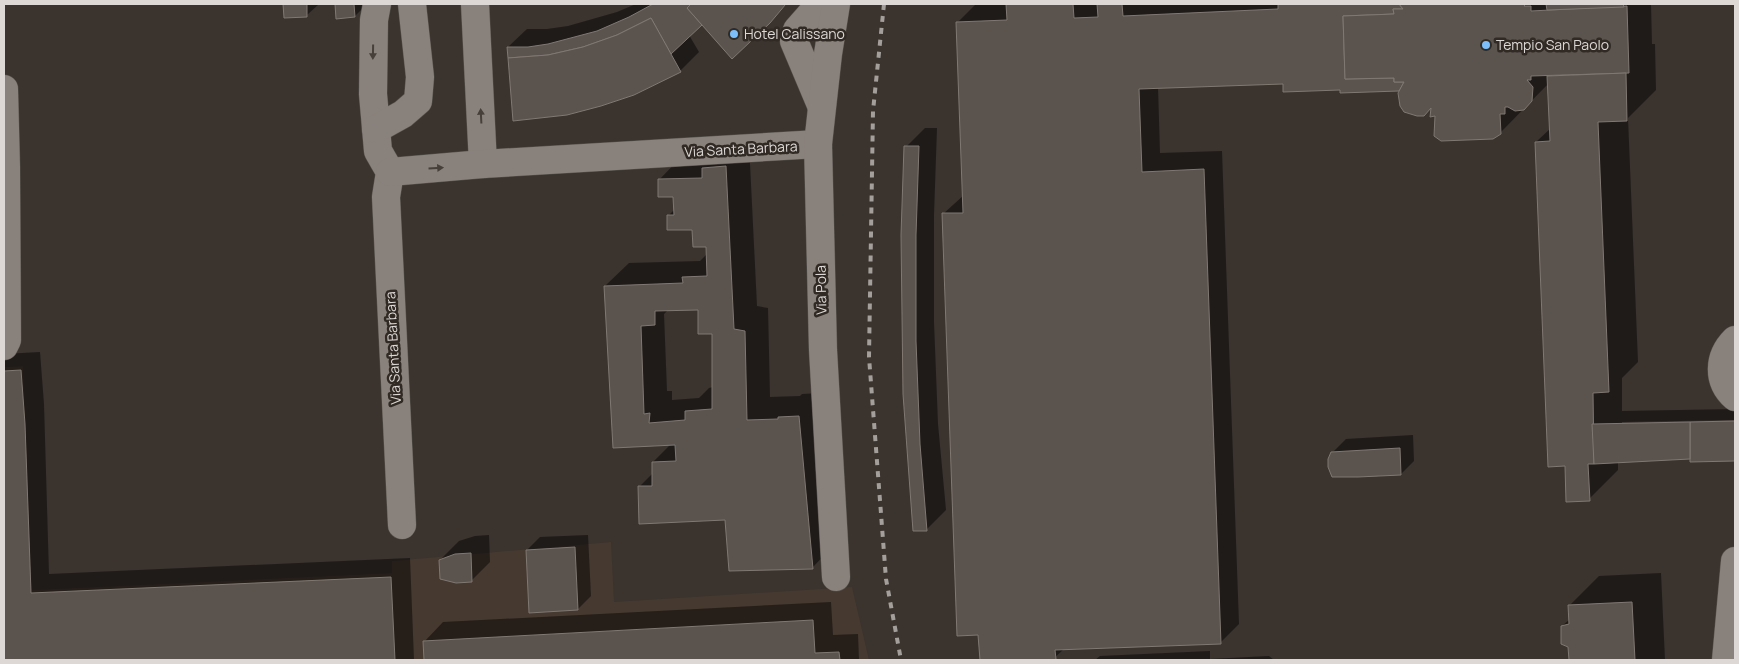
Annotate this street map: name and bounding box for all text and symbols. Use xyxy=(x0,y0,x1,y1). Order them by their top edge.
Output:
place label: Hotel Calissano xyxy=(744,24,845,43)
marker: Hotel Calissano xyxy=(728,28,740,40)
place label: Tempio San Paolo xyxy=(1496,35,1609,54)
marker: Tempio San Paolo xyxy=(1480,39,1492,51)
one-way arrow xyxy=(369,44,377,60)
one-way arrow xyxy=(476,107,484,123)
street label: Via Santa Barbara xyxy=(684,136,798,161)
one-way arrow xyxy=(429,164,445,172)
street label: Via Pola xyxy=(811,265,830,315)
street label: Via Santa Barbara xyxy=(380,291,405,405)

